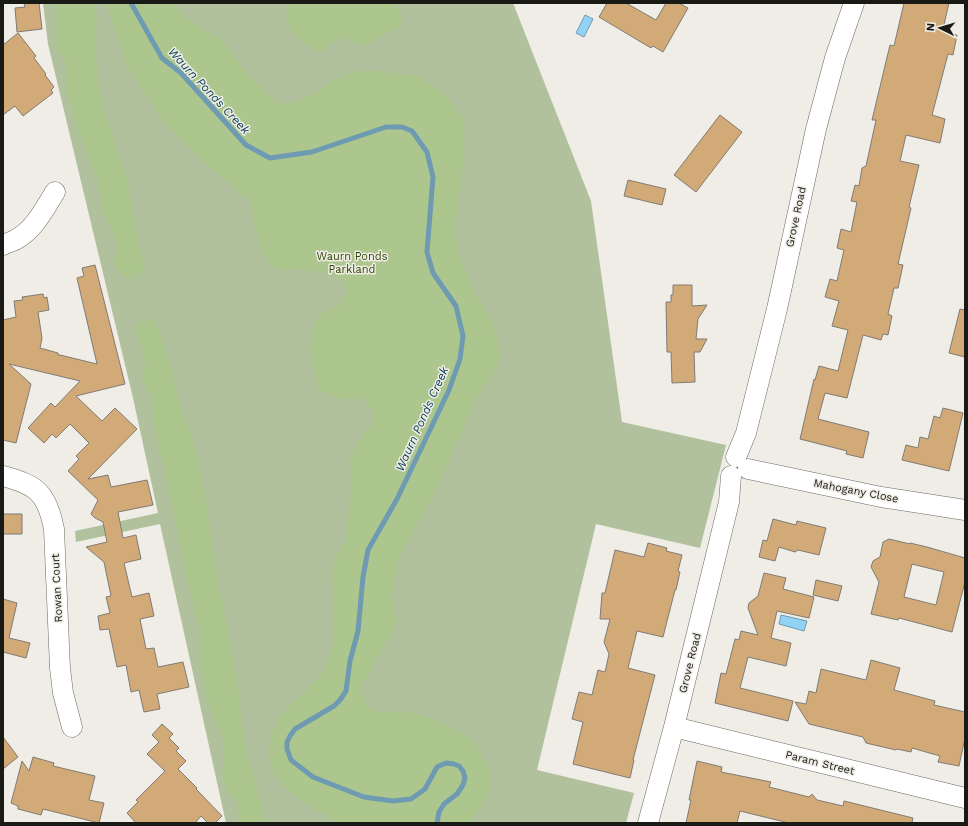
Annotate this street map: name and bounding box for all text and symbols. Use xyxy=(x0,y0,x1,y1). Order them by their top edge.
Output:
north arrow xyxy=(920,8,960,48)
text: N xyxy=(924,23,937,32)
water label: Waurn Ponds Creek xyxy=(165,45,253,138)
street label: Grove Road xyxy=(783,186,809,248)
park label: Waurn Ponds Parkland xyxy=(317,250,388,276)
water label: Waurn Ponds Creek xyxy=(393,364,452,474)
street label: Mahogany Close xyxy=(812,476,900,506)
street label: Rowan Court xyxy=(49,553,65,623)
street label: Grove Road xyxy=(676,632,704,694)
street label: Param Street xyxy=(784,748,856,778)

